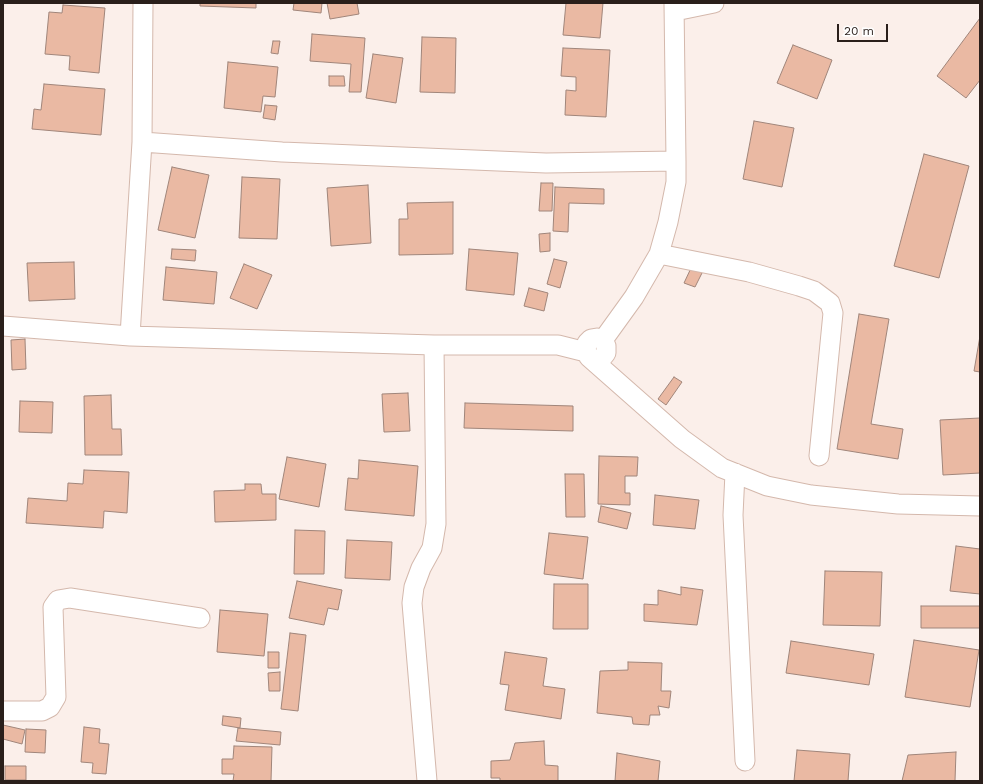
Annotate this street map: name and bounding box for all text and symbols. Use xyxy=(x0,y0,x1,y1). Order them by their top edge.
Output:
scale bar xyxy=(839,16,890,42)
text: 20 m xyxy=(844,24,874,38)

